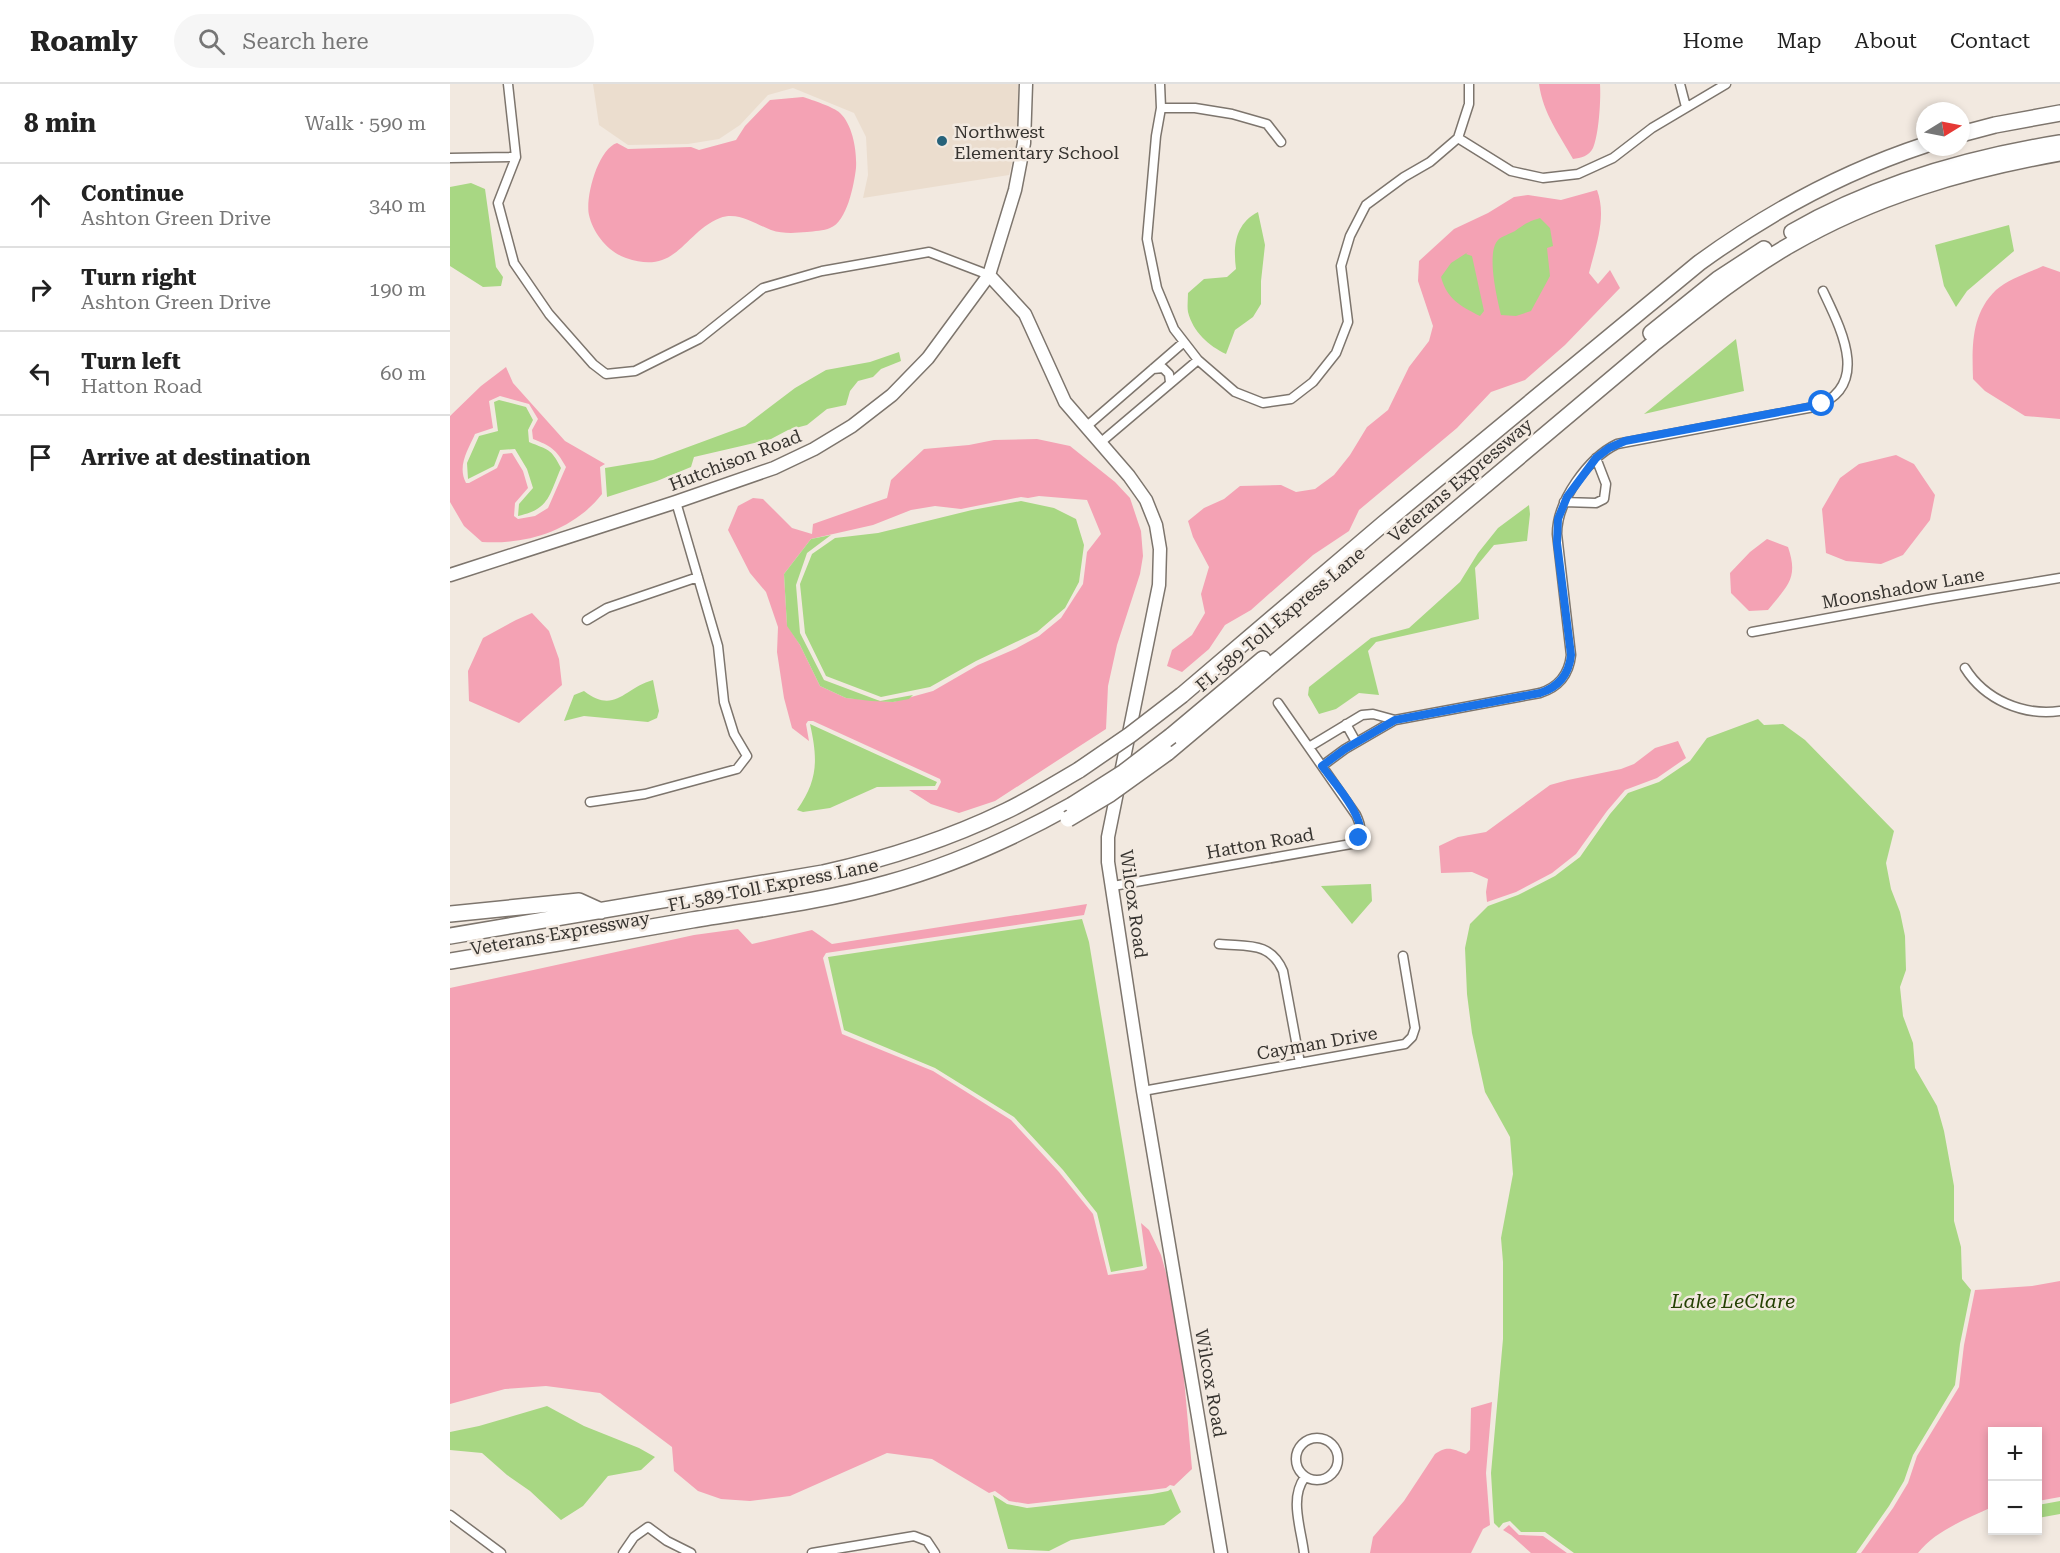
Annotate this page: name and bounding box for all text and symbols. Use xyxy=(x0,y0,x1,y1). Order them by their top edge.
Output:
search box xyxy=(174,14,594,68)
text: Roamly xyxy=(30,25,138,58)
icon: search xyxy=(195,25,228,58)
text: Search here xyxy=(243,29,369,54)
text: Home xyxy=(1683,29,1744,53)
text: Map xyxy=(1777,29,1822,53)
text: About xyxy=(1855,29,1917,53)
text: Contact xyxy=(1950,29,2030,53)
north arrow xyxy=(1916,102,1970,156)
text: 8 min xyxy=(24,108,96,138)
text: Walk · 590 m xyxy=(305,111,426,135)
place label: Northwest Elementary School xyxy=(954,121,1119,163)
marker: Northwest Elementary School xyxy=(935,134,949,148)
text: Continue xyxy=(81,181,184,206)
icon: ahead xyxy=(24,189,57,222)
text: 340 m xyxy=(369,193,426,217)
text: Ashton Green Drive xyxy=(81,206,271,230)
text: Turn right xyxy=(81,265,196,290)
icon: right xyxy=(24,273,57,306)
text: 190 m xyxy=(369,277,426,301)
text: Ashton Green Drive xyxy=(81,290,271,314)
text: Turn left xyxy=(81,349,181,374)
icon: left xyxy=(24,357,57,390)
text: 60 m xyxy=(380,361,426,385)
text: Hatton Road xyxy=(81,374,202,398)
route start xyxy=(1808,390,1834,416)
street label: Veterans Expressway xyxy=(1384,413,1537,546)
street label: Hutchison Road xyxy=(666,425,805,495)
icon: arrive xyxy=(24,441,57,474)
text: Arrive at destination xyxy=(81,445,310,470)
street label: FL 589 Toll Express Lane xyxy=(1191,542,1369,696)
street label: Moonshadow Lane xyxy=(1820,563,1986,613)
street label: Hatton Road xyxy=(1204,823,1316,863)
route end xyxy=(1345,824,1371,850)
street label: Wilcox Road xyxy=(1116,848,1152,960)
street label: FL 589 Toll Express Lane xyxy=(666,854,880,916)
street label: Veterans Expressway xyxy=(469,907,652,959)
street label: Cayman Drive xyxy=(1255,1022,1379,1064)
water label: Lake LeClare xyxy=(1670,1289,1795,1313)
street label: Wilcox Road xyxy=(1191,1327,1231,1439)
map controls xyxy=(1988,1427,2042,1535)
button: + xyxy=(1988,1427,2042,1481)
button: − xyxy=(1988,1481,2042,1535)

